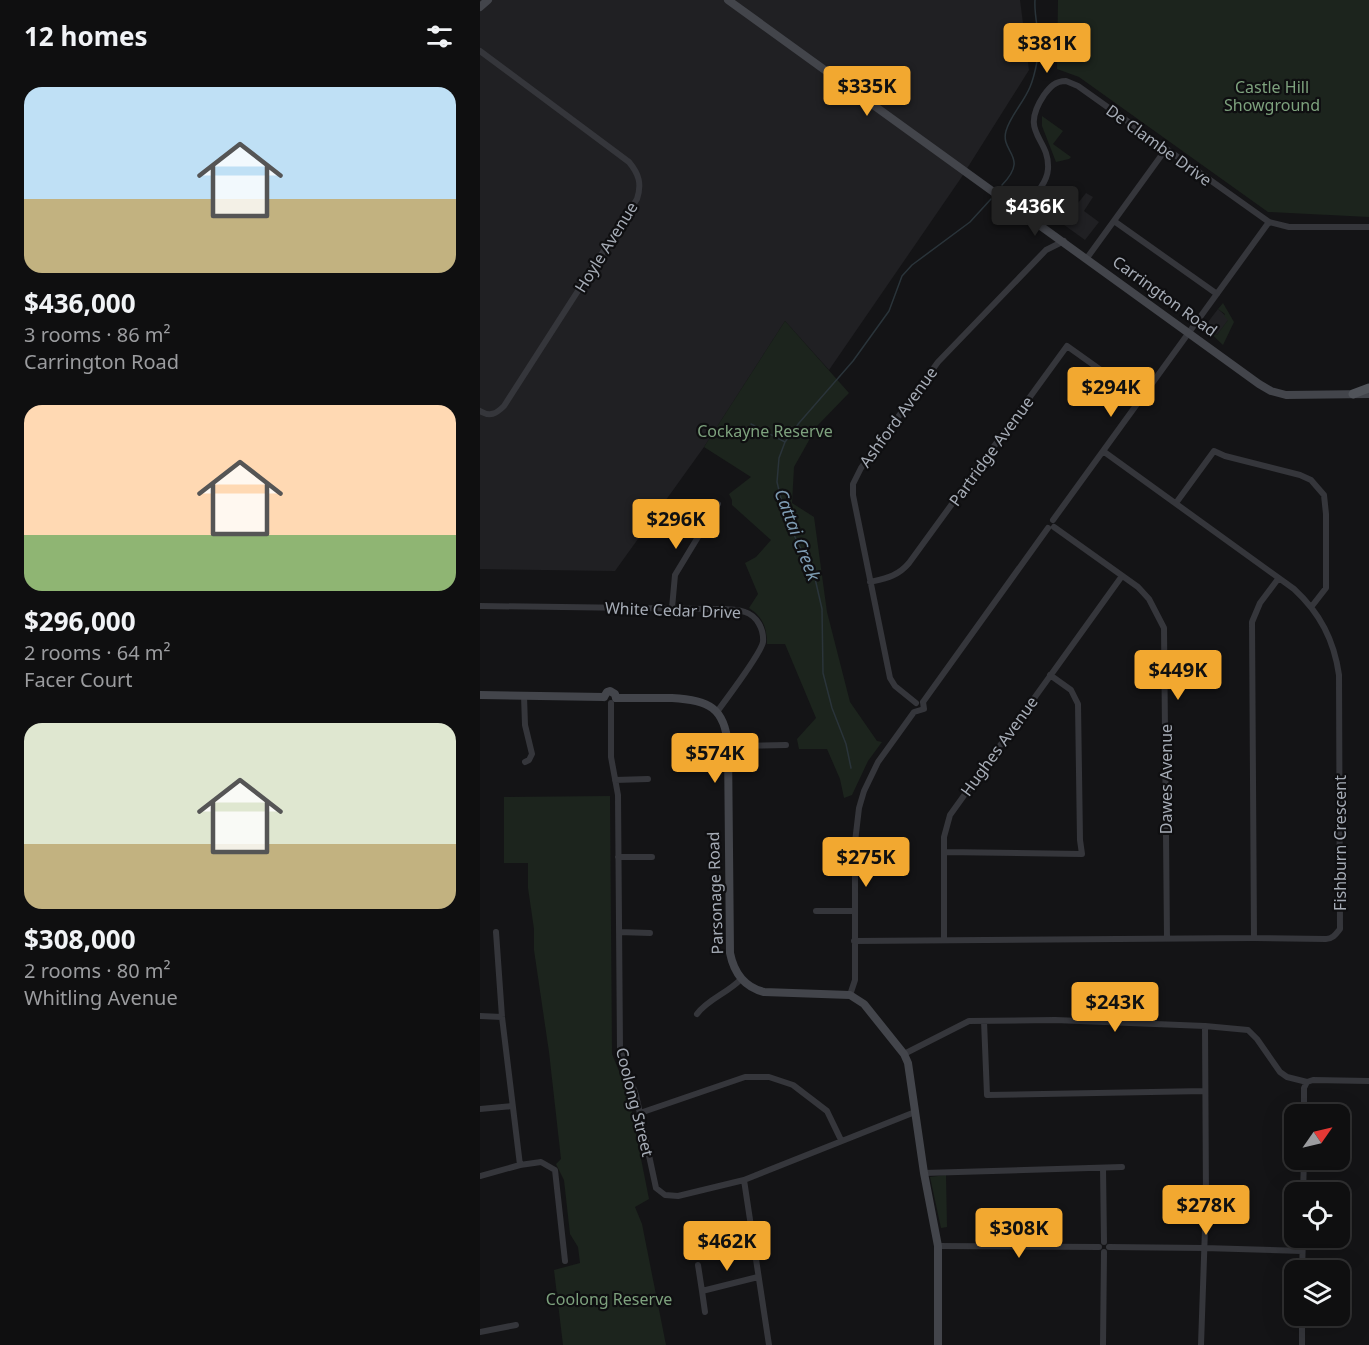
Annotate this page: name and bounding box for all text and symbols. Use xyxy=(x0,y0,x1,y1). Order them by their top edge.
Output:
text: 12 homes xyxy=(24,18,148,54)
icon: filters xyxy=(423,20,456,53)
pin: $381K xyxy=(1005,23,1089,74)
text: $381K xyxy=(1017,29,1077,56)
pin: $335K xyxy=(825,66,909,117)
text: $335K xyxy=(837,72,897,99)
park label: Castle Hill Showground xyxy=(1224,76,1320,116)
street label: De Clambe Drive xyxy=(1102,99,1216,191)
icon: home xyxy=(186,126,294,234)
pin: $436K xyxy=(993,186,1077,237)
text: $436K xyxy=(1005,192,1065,219)
street label: Hoyle Avenue xyxy=(569,198,643,296)
street label: Carrington Road xyxy=(1108,251,1222,341)
text: $436,000 xyxy=(24,285,136,321)
text: 3 rooms · 86 m² xyxy=(24,321,171,348)
text: Carrington Road xyxy=(24,348,179,375)
street label: Ashford Avenue xyxy=(854,362,942,472)
pin: $294K xyxy=(1069,367,1153,418)
text: $294K xyxy=(1081,373,1141,400)
street label: Partridge Avenue xyxy=(944,392,1038,510)
park label: Cockayne Reserve xyxy=(697,420,833,442)
icon: home xyxy=(186,444,294,552)
water label: Cattai Creek xyxy=(769,485,827,585)
pin: $296K xyxy=(634,499,718,550)
text: $296K xyxy=(646,505,706,532)
street label: White Cedar Drive xyxy=(605,597,741,623)
text: $296,000 xyxy=(24,603,136,639)
text: 2 rooms · 64 m² xyxy=(24,639,171,666)
pin: $449K xyxy=(1136,650,1220,701)
text: $449K xyxy=(1148,656,1208,683)
text: Facer Court xyxy=(24,666,133,693)
street label: Hughes Avenue xyxy=(955,692,1043,800)
street label: Dawes Avenue xyxy=(1155,724,1177,834)
pin: $574K xyxy=(673,733,757,784)
text: $574K xyxy=(685,739,745,766)
icon: home xyxy=(186,762,294,870)
street label: Fishburn Crescent xyxy=(1329,775,1351,911)
street label: Parsonage Road xyxy=(702,831,728,955)
pin: $275K xyxy=(824,837,908,888)
text: $275K xyxy=(836,843,896,870)
text: $308,000 xyxy=(24,921,136,957)
text: 2 rooms · 80 m² xyxy=(24,957,171,984)
pin: $243K xyxy=(1073,982,1157,1033)
text: Whitling Avenue xyxy=(24,984,178,1011)
text: $243K xyxy=(1085,988,1145,1015)
street label: Coolong Street xyxy=(611,1045,659,1159)
north arrow xyxy=(1284,1104,1350,1170)
map controls xyxy=(1284,1104,1350,1326)
button: locate xyxy=(1284,1182,1350,1248)
pin: $278K xyxy=(1164,1185,1248,1236)
text: $278K xyxy=(1176,1191,1236,1218)
pin: $308K xyxy=(977,1208,1061,1259)
text: $308K xyxy=(989,1214,1049,1241)
pin: $462K xyxy=(685,1221,769,1272)
text: $462K xyxy=(697,1227,757,1254)
button: layers xyxy=(1284,1260,1350,1326)
park label: Coolong Reserve xyxy=(546,1288,672,1310)

